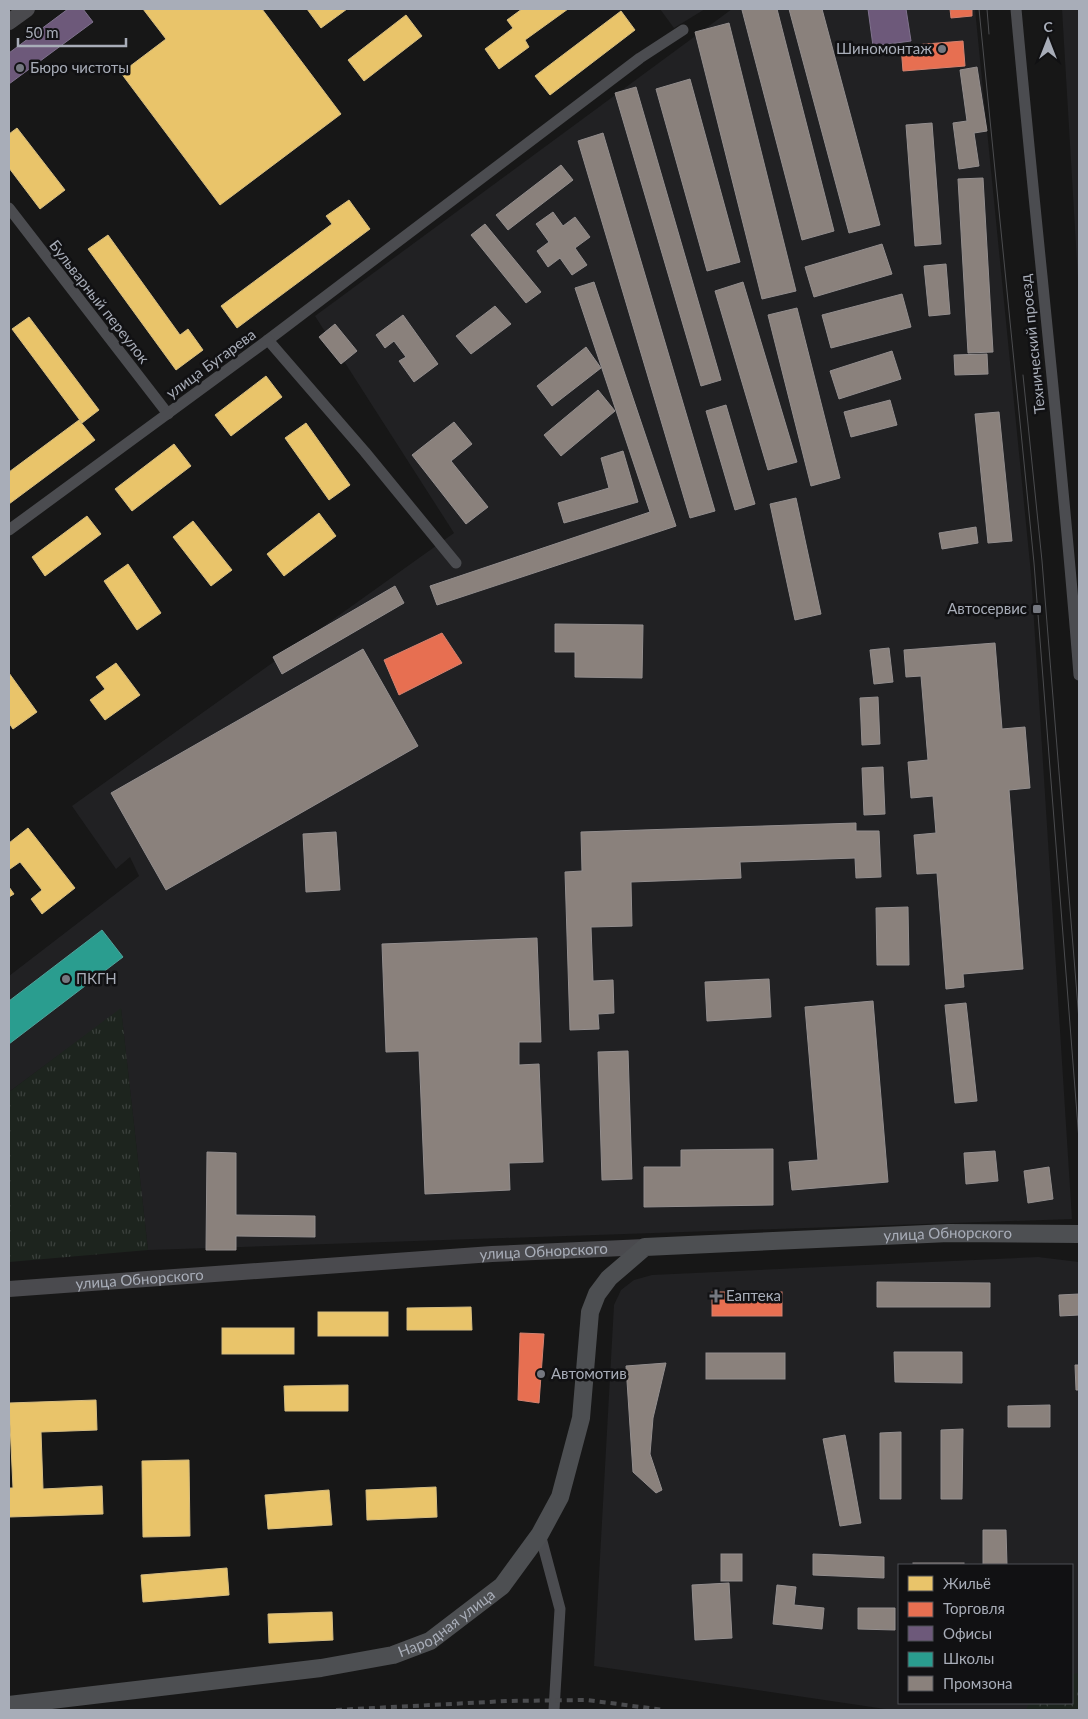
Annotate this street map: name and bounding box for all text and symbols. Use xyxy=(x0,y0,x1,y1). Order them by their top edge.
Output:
scale bar xyxy=(18,15,125,47)
north arrow xyxy=(1023,15,1073,65)
text: С xyxy=(1043,18,1053,35)
text: 50 m xyxy=(25,23,59,41)
place label: Шиномонтаж xyxy=(836,39,932,57)
marker: Шиномонтаж xyxy=(936,43,948,55)
place label: Бюро чистоты xyxy=(30,58,129,76)
marker: Бюро чистоты xyxy=(14,62,26,74)
street label: Бульварный переулок xyxy=(46,236,154,367)
street label: Технический проезд xyxy=(1016,273,1048,415)
street label: улица Бугарева xyxy=(162,325,259,402)
place label: Автосервис xyxy=(947,599,1027,617)
marker: Автосервис xyxy=(1031,603,1043,615)
place label: ПКГН xyxy=(76,969,117,987)
marker: ПКГН xyxy=(60,973,72,985)
street label: улица Обнорского xyxy=(883,1223,1012,1244)
street label: улица Обнорского xyxy=(479,1239,608,1263)
street label: улица Обнорского xyxy=(75,1265,204,1292)
place label: Еаптека xyxy=(726,1286,781,1304)
marker: Еаптека xyxy=(710,1290,722,1302)
place label: Автомотив xyxy=(551,1364,627,1382)
marker: Автомотив xyxy=(535,1368,547,1380)
legend xyxy=(898,1564,1073,1704)
text: Жильё xyxy=(943,1574,991,1592)
street label: Народная улица xyxy=(395,1585,498,1660)
text: Торговля xyxy=(943,1599,1005,1617)
text: Офисы xyxy=(943,1624,992,1642)
text: Школы xyxy=(943,1649,994,1667)
text: Промзона xyxy=(943,1674,1013,1692)

